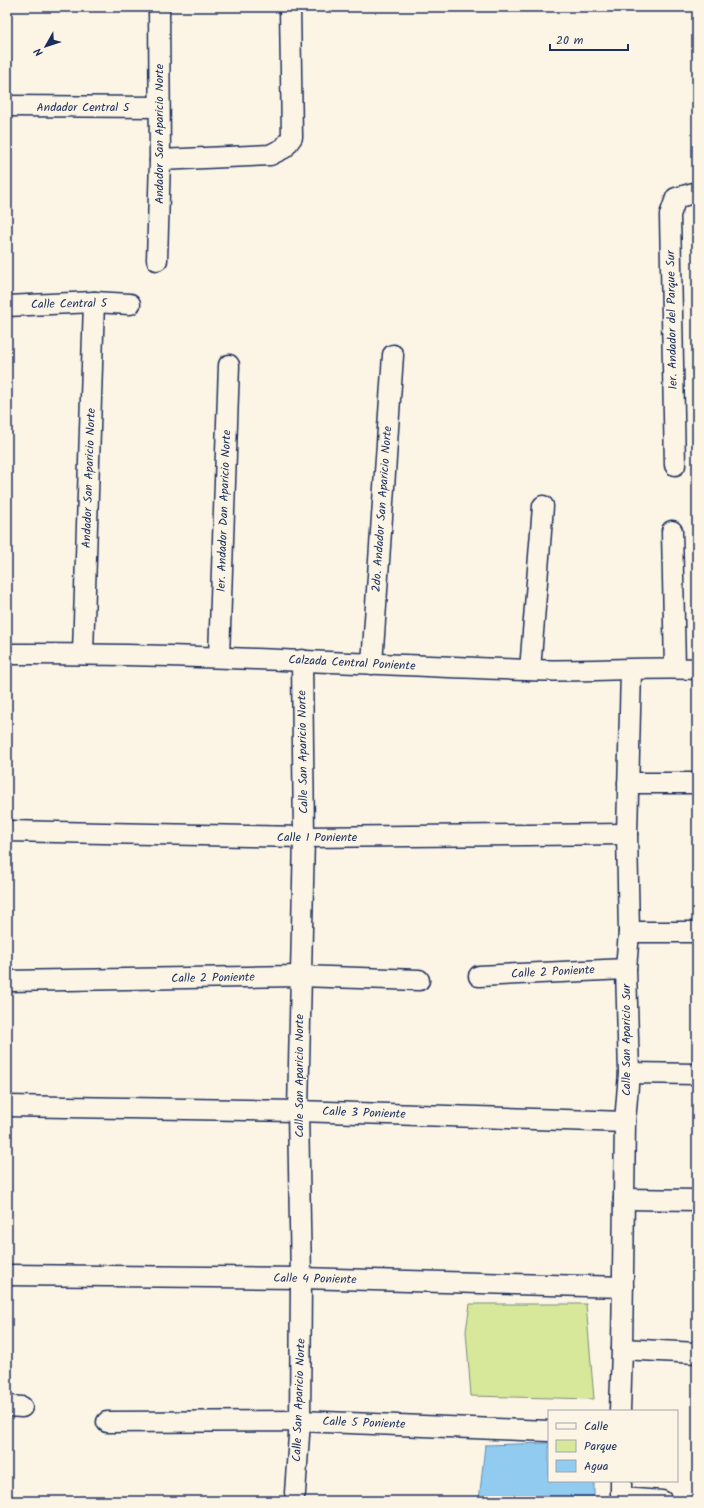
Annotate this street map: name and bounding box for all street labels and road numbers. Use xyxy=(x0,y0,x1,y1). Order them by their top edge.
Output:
street label: Andador San Aparicio Norte xyxy=(150,63,169,204)
street label: Andador Central 5 xyxy=(37,98,131,117)
street label: 1er. Andador del Parque Sur xyxy=(661,249,683,390)
street label: Calle Central 5 xyxy=(31,294,109,314)
street label: Andador San Aparicio Norte xyxy=(77,407,101,548)
street label: 2do. Andador San Aparicio Norte xyxy=(367,425,397,593)
street label: 1er. Andador Dan Aparicio Norte xyxy=(212,429,236,592)
street label: Calzada Central Poniente xyxy=(288,650,417,676)
street label: Calle San Aparicio Norte xyxy=(292,689,314,814)
street label: Calle 1 Poniente xyxy=(277,828,358,847)
street label: Calle 2 Poniente xyxy=(511,960,596,984)
street label: Calle 2 Poniente xyxy=(171,968,256,988)
street label: Calle San Aparicio Sur xyxy=(617,983,636,1096)
street label: Calle San Aparicio Norte xyxy=(290,1014,309,1138)
street label: Calle 3 Poniente xyxy=(322,1102,407,1124)
street label: Calle 4 Poniente xyxy=(273,1269,357,1289)
street label: Calle San Aparicio Norte xyxy=(287,1337,311,1462)
street label: Calle 5 Poniente xyxy=(322,1412,407,1434)

